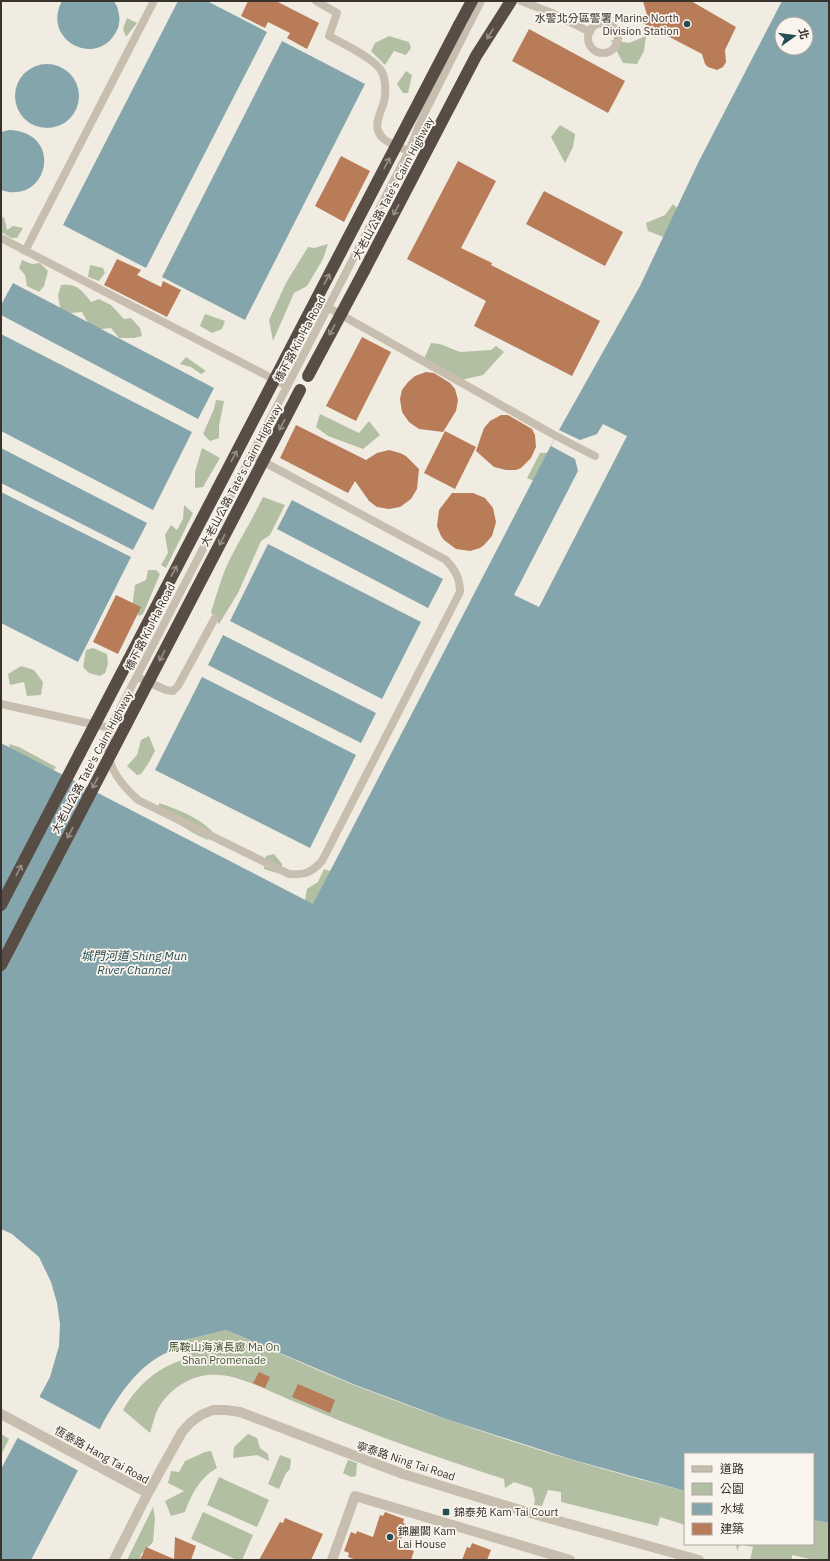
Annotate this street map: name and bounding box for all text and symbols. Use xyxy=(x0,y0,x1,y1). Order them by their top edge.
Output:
place label: 水警北分區警署 Marine North Division Station xyxy=(535,11,679,38)
north arrow xyxy=(774,16,814,56)
marker: 水警北分區警署 Marine North Division Station xyxy=(682,19,692,29)
text: 北 xyxy=(796,27,812,41)
one-way arrow xyxy=(486,28,494,39)
street label: 大老山公路 Tate's Cairn Highway xyxy=(349,114,437,262)
one-way arrow xyxy=(384,158,391,170)
one-way arrow xyxy=(392,204,399,216)
one-way arrow xyxy=(324,273,331,285)
street label: 橋下路 Kiu Ha Road xyxy=(271,293,329,385)
one-way arrow xyxy=(328,324,336,336)
street label: 大老山公路 Tate's Cairn Highway xyxy=(197,401,285,549)
one-way arrow xyxy=(278,419,285,431)
one-way arrow xyxy=(231,450,239,462)
one-way arrow xyxy=(218,534,225,546)
one-way arrow xyxy=(171,566,179,578)
street label: 橋下路 Kiu Ha Road xyxy=(122,581,178,673)
one-way arrow xyxy=(158,649,165,661)
street label: 大老山公路 Tate's Cairn Highway xyxy=(48,688,136,836)
one-way arrow xyxy=(91,777,99,789)
one-way arrow xyxy=(65,827,73,839)
one-way arrow xyxy=(16,864,23,876)
water label: 城門河道 Shing Mun River Channel xyxy=(81,948,187,977)
park label: 馬鞍山海濱長廊 Ma On Shan Promenade xyxy=(168,1340,280,1367)
street label: 恆泰路 Hang Tai Road xyxy=(52,1423,152,1487)
street label: 寧泰路 Ning Tai Road xyxy=(355,1438,457,1484)
legend xyxy=(684,1453,814,1545)
text: 道路 xyxy=(720,1461,744,1476)
text: 公園 xyxy=(720,1481,744,1496)
text: 水域 xyxy=(720,1501,744,1516)
place label: 錦泰苑 Kam Tai Court xyxy=(454,1505,559,1519)
marker: 錦泰苑 Kam Tai Court xyxy=(441,1507,451,1517)
text: 建築 xyxy=(720,1521,744,1536)
place label: 錦麗閣 Kam Lai House xyxy=(398,1524,456,1551)
marker: 錦麗閣 Kam Lai House xyxy=(385,1532,395,1542)

